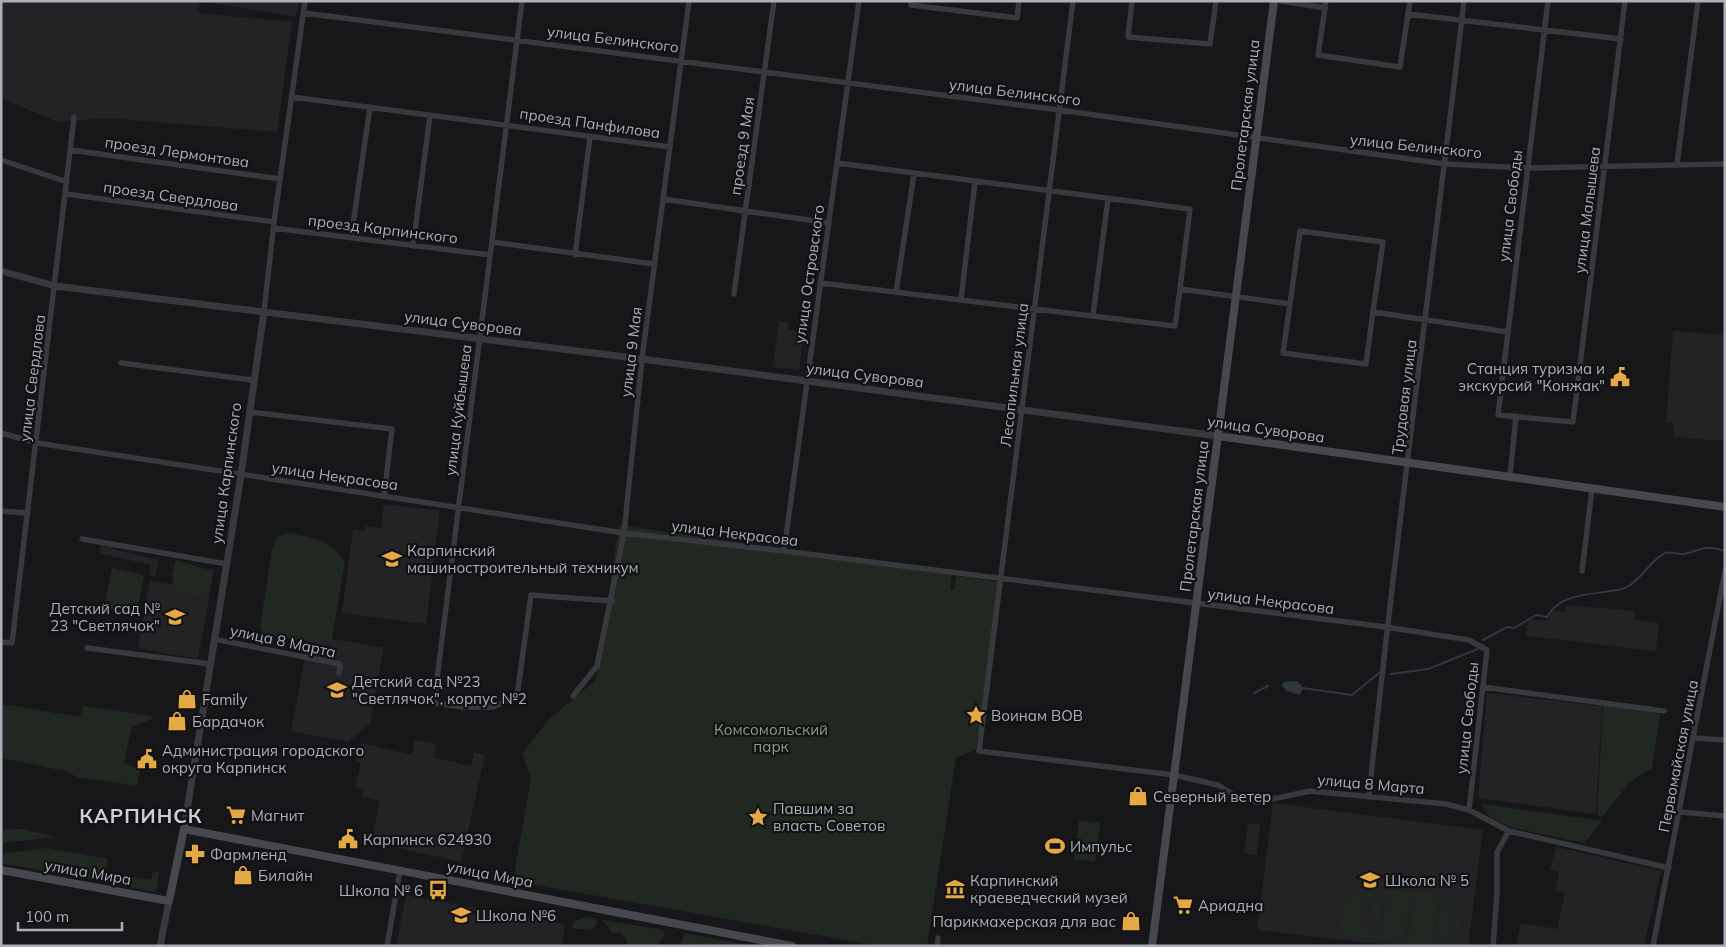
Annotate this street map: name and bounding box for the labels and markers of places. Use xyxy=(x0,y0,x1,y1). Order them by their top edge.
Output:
place label: Станция туризма и экскурсий "Конжак" xyxy=(1458,359,1605,395)
public building icon: Станция туризма и экскурсий "Конжак" xyxy=(1609,366,1631,388)
place label: Карпинский машиностроительный техникум xyxy=(407,541,639,577)
school or university icon: Карпинский машиностроительный техникум xyxy=(381,548,403,570)
place label: Детский сад № 23 "Светлячок" xyxy=(49,599,160,635)
school or university icon: Детский сад № 23 "Светлячок" xyxy=(164,606,186,628)
place label: Детский сад №23 "Светлячок", корпус №2 xyxy=(352,672,527,708)
school or university icon: Детский сад №23 "Светлячок", корпус №2 xyxy=(326,679,348,701)
shop icon: Family xyxy=(176,688,198,710)
place label: Family xyxy=(202,690,247,709)
place icon: Воинам ВОВ xyxy=(965,704,987,726)
place label: Воинам ВОВ xyxy=(991,706,1083,725)
shop icon: Бардачок xyxy=(166,710,188,732)
place label: Бардачок xyxy=(192,712,265,731)
place label: Администрация городского округа Карпинск xyxy=(162,741,364,777)
public building icon: Администрация городского округа Карпинск xyxy=(136,748,158,770)
shop icon: Северный ветер xyxy=(1127,785,1149,807)
place label: Северный ветер xyxy=(1153,787,1271,806)
place label: Павшим за власть Советов xyxy=(773,799,885,835)
supermarket icon: Магнит xyxy=(225,804,247,826)
place label: Магнит xyxy=(251,806,305,825)
place icon: Павшим за власть Советов xyxy=(747,806,769,828)
public building icon: Карпинск 624930 xyxy=(337,828,359,850)
place label: Карпинск 624930 xyxy=(363,830,492,849)
sports icon: Импульс xyxy=(1044,835,1066,857)
place label: Импульс xyxy=(1070,837,1133,856)
pharmacy icon: Фармленд xyxy=(184,843,206,865)
place label: Фармленд xyxy=(210,845,287,864)
shop icon: Билайн xyxy=(232,864,254,886)
place label: Билайн xyxy=(258,866,313,885)
school or university icon: Школа № 5 xyxy=(1359,869,1381,891)
place label: Карпинский краеведческий музей xyxy=(970,871,1128,907)
place label: Школа № 5 xyxy=(1385,871,1469,890)
museum icon: Карпинский краеведческий музей xyxy=(944,878,966,900)
bus stop icon: Школа № 6 xyxy=(427,879,449,901)
place label: Школа № 6 xyxy=(339,881,423,900)
supermarket icon: Ариадна xyxy=(1172,894,1194,916)
place label: Ариадна xyxy=(1198,896,1264,915)
school or university icon: Школа №6 xyxy=(450,904,472,926)
place label: Школа №6 xyxy=(476,906,556,925)
shop icon: Парикмахерская для вас xyxy=(1120,910,1142,932)
place label: Парикмахерская для вас xyxy=(932,912,1116,931)

